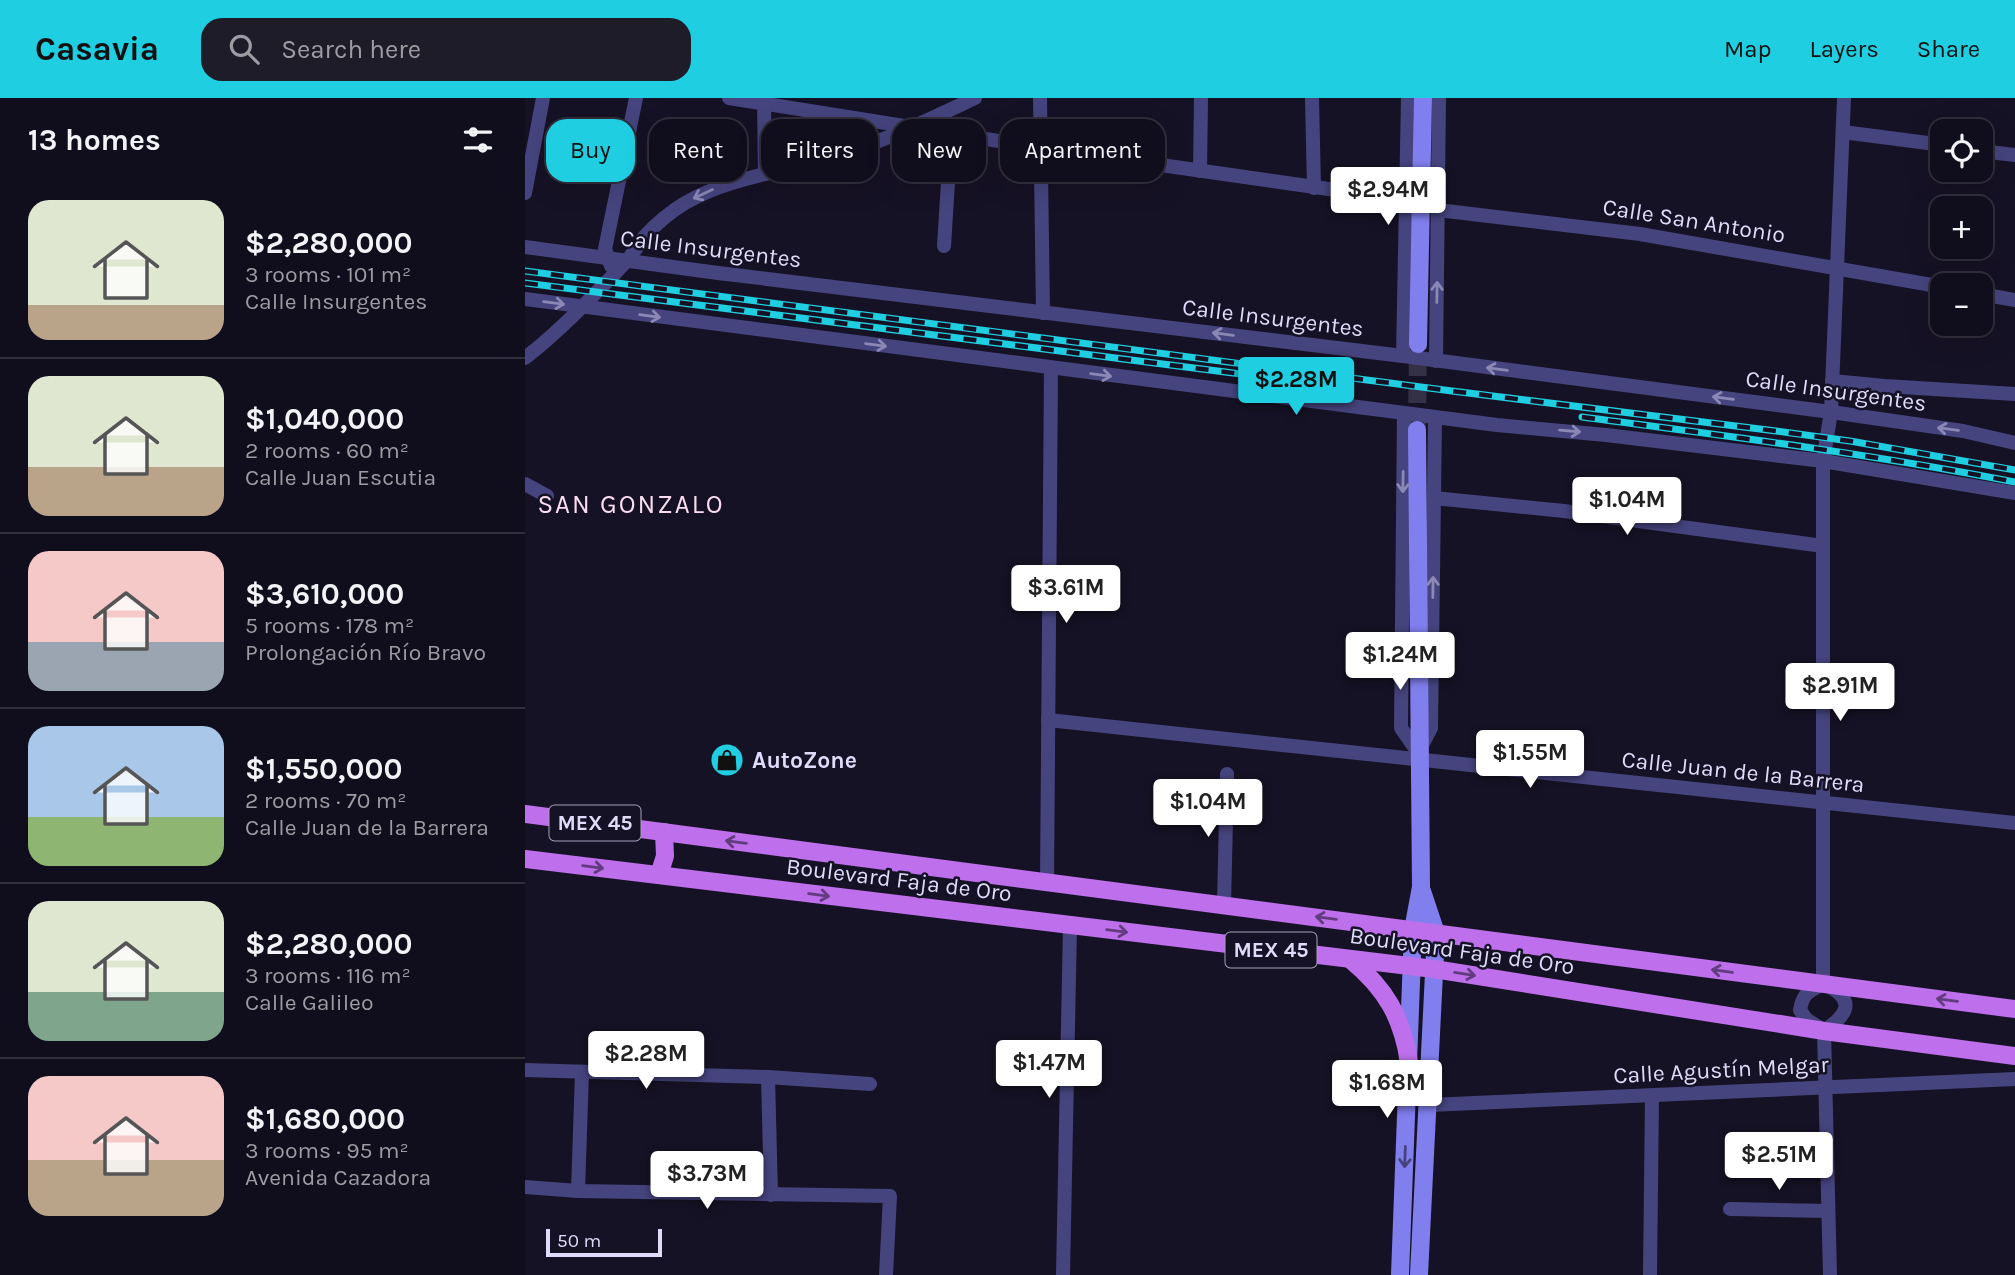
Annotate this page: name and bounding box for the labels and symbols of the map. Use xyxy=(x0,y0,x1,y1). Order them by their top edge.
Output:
pin: $2.94M xyxy=(1331,167,1445,227)
one-way arrow xyxy=(693,188,714,201)
street label: Calle San Antonio xyxy=(1601,193,1787,249)
street label: Calle Insurgentes xyxy=(619,224,803,274)
one-way arrow xyxy=(1430,281,1444,304)
street label: Calle Insurgentes xyxy=(1181,293,1365,343)
one-way arrow xyxy=(542,296,565,309)
one-way arrow xyxy=(638,309,661,322)
one-way arrow xyxy=(1212,328,1235,341)
one-way arrow xyxy=(864,339,886,352)
pin: $2.28M xyxy=(1239,358,1353,417)
one-way arrow xyxy=(1486,362,1509,375)
street label: Calle Insurgentes xyxy=(1744,365,1928,417)
one-way arrow xyxy=(1089,368,1112,381)
one-way arrow xyxy=(1712,391,1735,404)
one-way arrow xyxy=(1937,422,1960,435)
one-way arrow xyxy=(1558,425,1581,438)
one-way arrow xyxy=(1397,470,1410,493)
pin: $1.04M xyxy=(1570,478,1684,537)
district label: SAN GONZALO xyxy=(537,489,725,520)
pin: $3.61M xyxy=(1009,566,1123,625)
one-way arrow xyxy=(1426,576,1440,599)
pin: $1.24M xyxy=(1343,632,1457,692)
pin: $2.91M xyxy=(1783,664,1897,723)
pin: $1.55M xyxy=(1473,730,1587,790)
shop icon: AutoZone xyxy=(708,741,746,779)
street label: Calle Juan de la Barrera xyxy=(1620,746,1866,798)
place label: AutoZone xyxy=(752,747,857,774)
pin: $1.04M xyxy=(1151,780,1265,839)
road number: MEX 45 xyxy=(549,806,641,840)
one-way arrow xyxy=(725,835,748,848)
street label: Boulevard Faja de Oro xyxy=(785,853,1013,907)
one-way arrow xyxy=(581,861,604,874)
one-way arrow xyxy=(807,888,829,901)
one-way arrow xyxy=(1315,912,1338,925)
street label: Boulevard Faja de Oro xyxy=(1348,922,1576,980)
one-way arrow xyxy=(1105,925,1128,938)
road number: MEX 45 xyxy=(1225,932,1317,968)
one-way arrow xyxy=(1711,964,1734,977)
one-way arrow xyxy=(1453,968,1476,981)
one-way arrow xyxy=(1936,993,1959,1006)
pin: $2.28M xyxy=(589,1032,703,1091)
pin: $1.47M xyxy=(992,1040,1106,1100)
street label: Calle Agustín Melgar xyxy=(1613,1051,1830,1089)
pin: $1.68M xyxy=(1330,1060,1444,1120)
pin: $2.51M xyxy=(1722,1132,1836,1192)
one-way arrow xyxy=(1398,1145,1411,1168)
pin: $3.73M xyxy=(650,1152,764,1211)
scale bar xyxy=(546,1226,661,1258)

